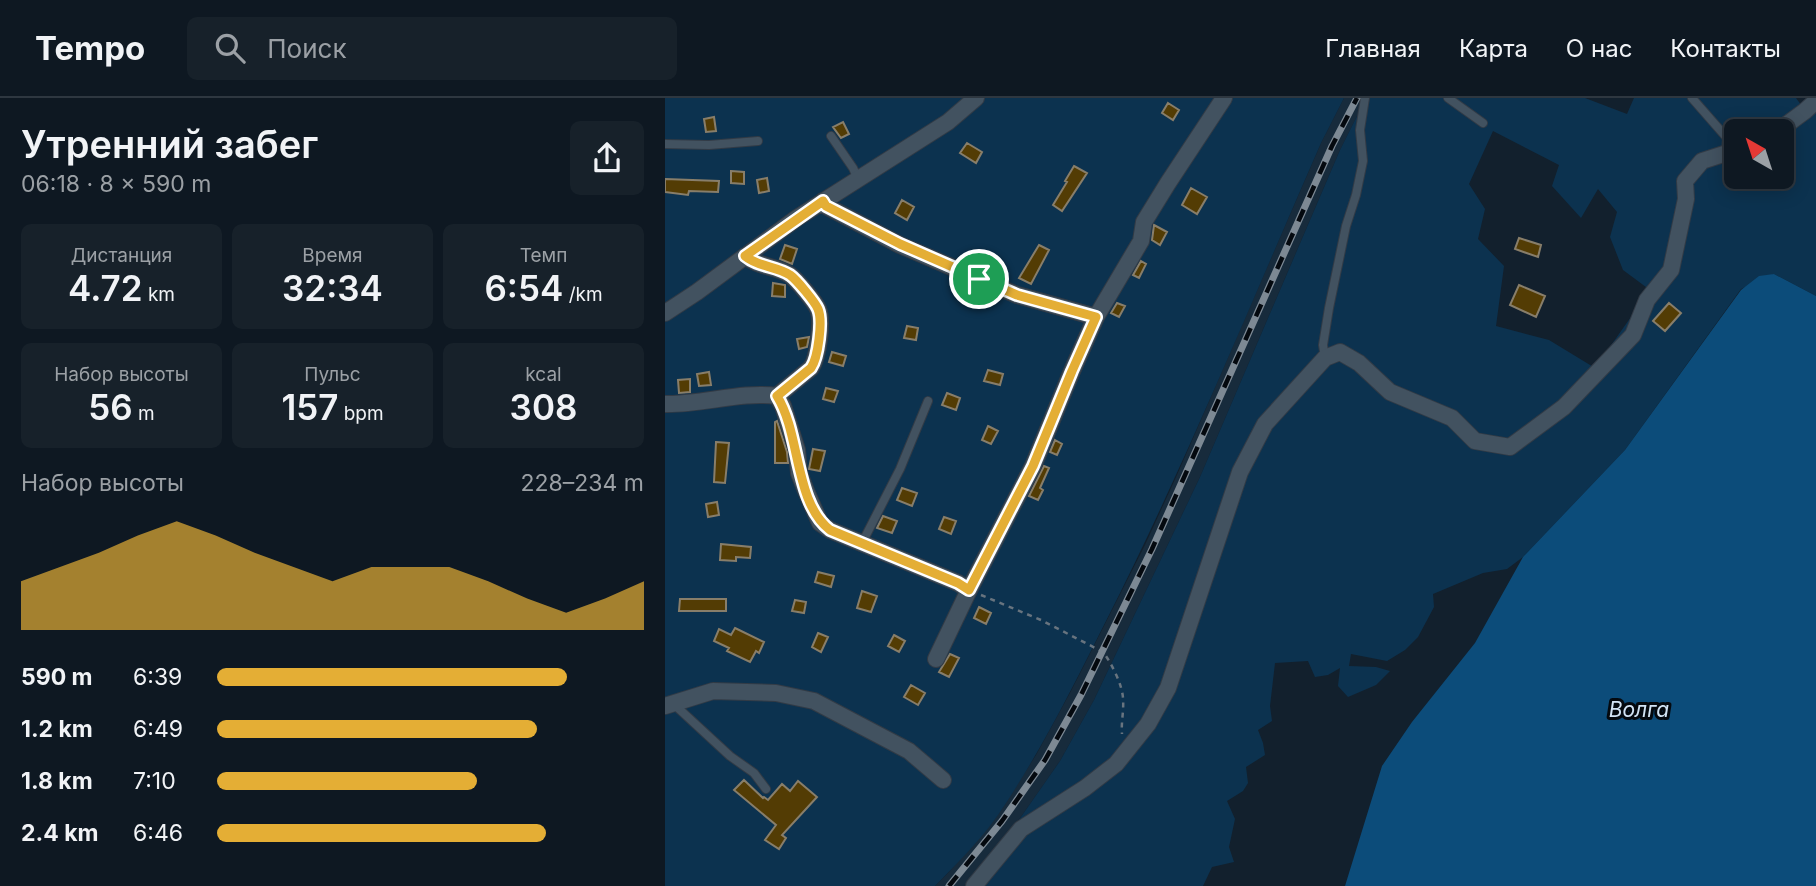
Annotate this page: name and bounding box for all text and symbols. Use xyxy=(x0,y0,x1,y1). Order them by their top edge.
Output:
search box xyxy=(187,17,677,80)
text: Tempo xyxy=(35,28,145,68)
icon: search xyxy=(211,29,249,67)
text: Поиск xyxy=(267,33,347,64)
text: Главная xyxy=(1325,34,1421,63)
text: Карта xyxy=(1459,34,1528,63)
text: О нас xyxy=(1566,34,1632,63)
text: Контакты xyxy=(1670,34,1781,63)
north arrow xyxy=(1724,119,1794,189)
map controls xyxy=(1724,119,1794,189)
text: Утренний забег xyxy=(21,121,318,167)
button: share xyxy=(570,121,644,195)
text: 06:18 · 8 × 590 m xyxy=(21,170,211,198)
text: Дистанция xyxy=(71,244,172,267)
text: Время xyxy=(302,244,363,267)
text: Темп xyxy=(520,244,567,267)
pin xyxy=(949,249,1009,309)
icon: arrive xyxy=(960,260,998,298)
text: 4.72 xyxy=(68,267,143,309)
text: 32:34 xyxy=(282,267,383,309)
text: 6:54 xyxy=(484,267,563,309)
text: km xyxy=(143,283,175,306)
text: /km xyxy=(563,283,603,306)
text: Набор высоты xyxy=(54,363,189,386)
text: Пульс xyxy=(304,363,361,386)
text: kcal xyxy=(525,363,562,386)
text: 56 xyxy=(88,386,133,428)
text: 157 xyxy=(281,386,338,428)
text: 308 xyxy=(510,386,577,428)
text: m xyxy=(133,402,155,425)
text: bpm xyxy=(338,402,384,425)
text: Набор высоты xyxy=(21,469,184,497)
text: 228–234 m xyxy=(521,469,644,497)
text: 590 m xyxy=(21,663,93,691)
text: 6:39 xyxy=(133,663,182,691)
water label: Волга xyxy=(1609,697,1669,722)
text: 1.2 km xyxy=(21,715,93,743)
text: 6:49 xyxy=(133,715,183,743)
text: 1.8 km xyxy=(21,767,93,795)
text: 7:10 xyxy=(133,767,176,795)
text: 2.4 km xyxy=(21,819,99,847)
text: 6:46 xyxy=(133,819,183,847)

